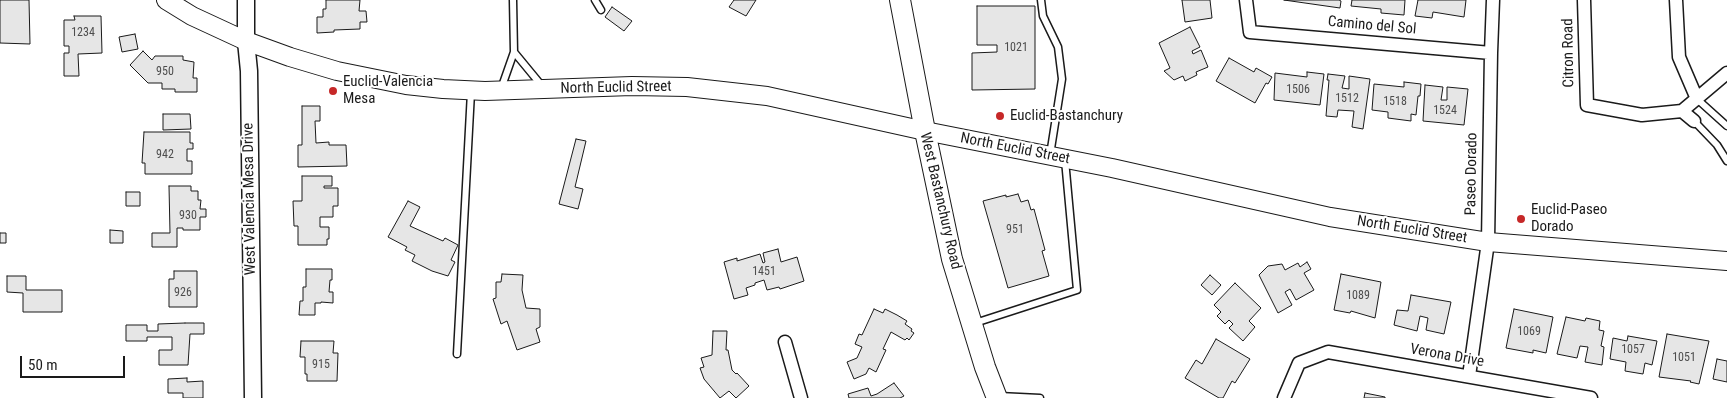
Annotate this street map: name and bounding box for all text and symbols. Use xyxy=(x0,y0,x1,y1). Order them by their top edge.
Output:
street label: Camino del Sol xyxy=(1327,13,1417,39)
street label: Citron Road xyxy=(1559,18,1579,88)
house number: 1234 xyxy=(71,26,95,40)
house number: 1021 xyxy=(1004,41,1028,55)
house number: 950 xyxy=(156,65,174,79)
place label: Euclid-Valencia Mesa xyxy=(343,73,433,108)
street label: North Euclid Street xyxy=(560,78,672,98)
house number: 1506 xyxy=(1286,83,1310,97)
marker: Euclid-Valencia Mesa xyxy=(327,85,339,97)
house number: 1512 xyxy=(1335,92,1359,106)
house number: 1518 xyxy=(1383,95,1407,109)
house number: 1524 xyxy=(1433,104,1457,118)
place label: Euclid-Bastanchury xyxy=(1010,107,1123,125)
marker: Euclid-Bastanchury xyxy=(994,110,1006,122)
street label: West Valencia Mesa Drive xyxy=(240,123,260,275)
street label: North Euclid Street xyxy=(959,130,1071,168)
street label: West Bastanchury Road xyxy=(915,131,965,271)
street label: Paseo Dorado xyxy=(1462,132,1482,216)
house number: 942 xyxy=(156,148,174,162)
place label: Euclid-Paseo Dorado xyxy=(1531,201,1607,236)
house number: 930 xyxy=(179,209,197,223)
street label: North Euclid Street xyxy=(1356,212,1468,248)
marker: Euclid-Paseo Dorado xyxy=(1515,213,1527,225)
house number: 951 xyxy=(1006,223,1024,237)
house number: 1451 xyxy=(752,265,776,279)
house number: 926 xyxy=(174,286,192,300)
house number: 1089 xyxy=(1346,289,1370,303)
house number: 1069 xyxy=(1517,325,1541,339)
street label: Verona Drive xyxy=(1409,341,1485,371)
house number: 1057 xyxy=(1621,343,1645,357)
scale bar xyxy=(22,346,128,378)
house number: 1051 xyxy=(1672,351,1696,365)
text: 50 m xyxy=(28,356,58,374)
house number: 915 xyxy=(312,358,330,372)

